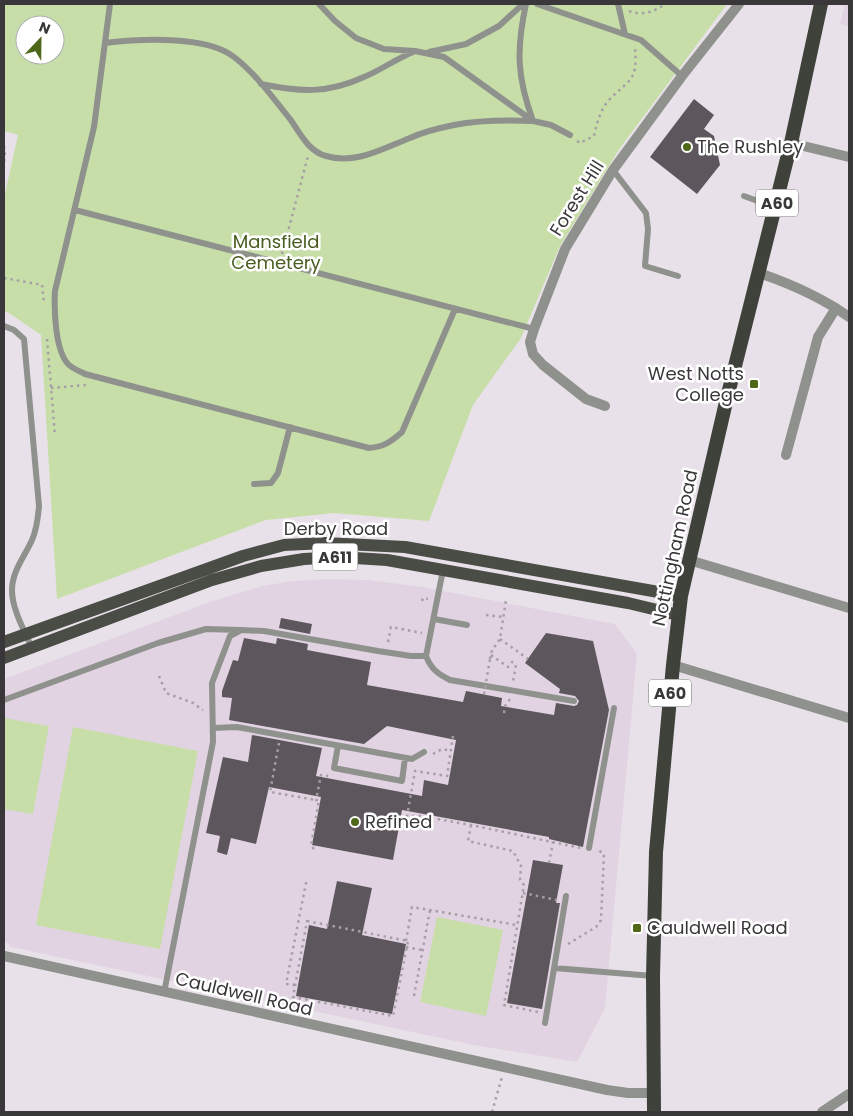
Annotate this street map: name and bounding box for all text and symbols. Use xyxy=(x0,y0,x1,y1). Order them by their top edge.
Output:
north arrow xyxy=(15,15,65,65)
text: N xyxy=(36,17,53,39)
place label: The Rushley xyxy=(697,134,803,159)
marker: The Rushley xyxy=(681,141,693,153)
street label: Forest Hill xyxy=(543,155,610,240)
road number: A60 xyxy=(756,190,798,217)
park label: Mansfield Cemetery xyxy=(231,229,321,275)
place label: West Notts College xyxy=(648,361,744,407)
marker: West Notts College xyxy=(748,378,760,390)
street label: Nottingham Road xyxy=(646,467,703,628)
street label: Derby Road xyxy=(284,516,388,541)
road number: A611 xyxy=(312,544,358,570)
road number: A60 xyxy=(649,680,691,706)
place label: Refined xyxy=(365,809,432,834)
marker: Refined xyxy=(349,816,361,828)
place label: Cauldwell Road xyxy=(647,915,788,940)
marker: Cauldwell Road xyxy=(631,922,643,934)
street label: Cauldwell Road xyxy=(173,966,315,1022)

